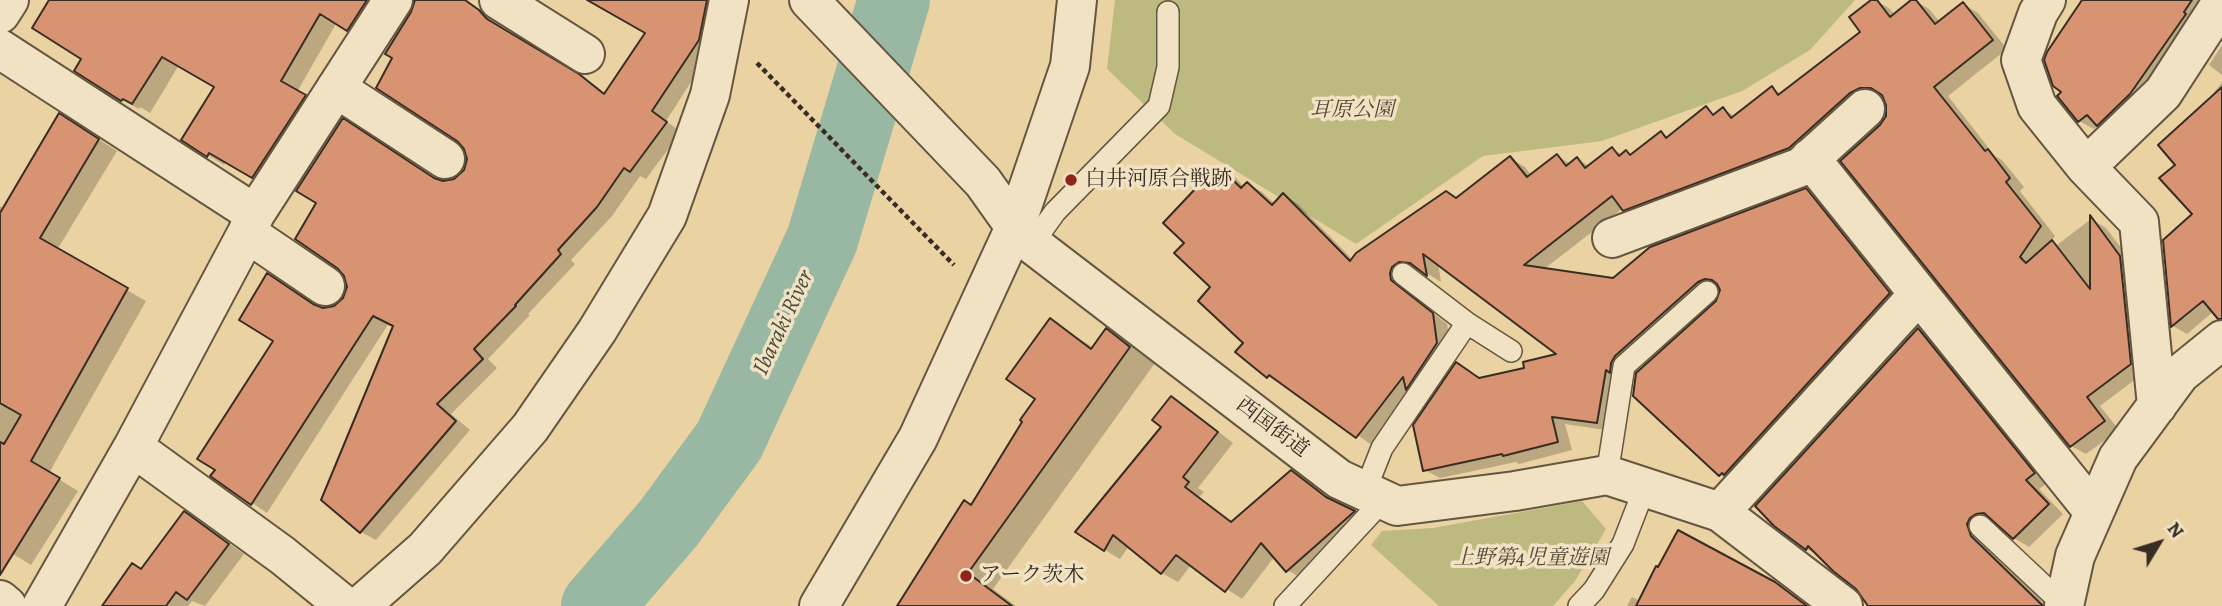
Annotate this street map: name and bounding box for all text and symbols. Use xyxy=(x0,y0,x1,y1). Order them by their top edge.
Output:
park label: 耳原公園 xyxy=(1310,98,1394,124)
place label: 白井河原合戦跡 xyxy=(1085,167,1232,193)
marker: 白井河原合戦跡 xyxy=(1063,172,1079,188)
water label: Ibaraki River xyxy=(748,266,820,380)
street label: 西国街道 xyxy=(1231,393,1313,463)
north arrow xyxy=(2124,508,2194,578)
text: N xyxy=(2161,517,2190,544)
park label: 上野第4児童遊園 xyxy=(1453,546,1609,572)
place label: アーク茨木 xyxy=(980,563,1084,589)
marker: アーク茨木 xyxy=(958,568,974,584)

